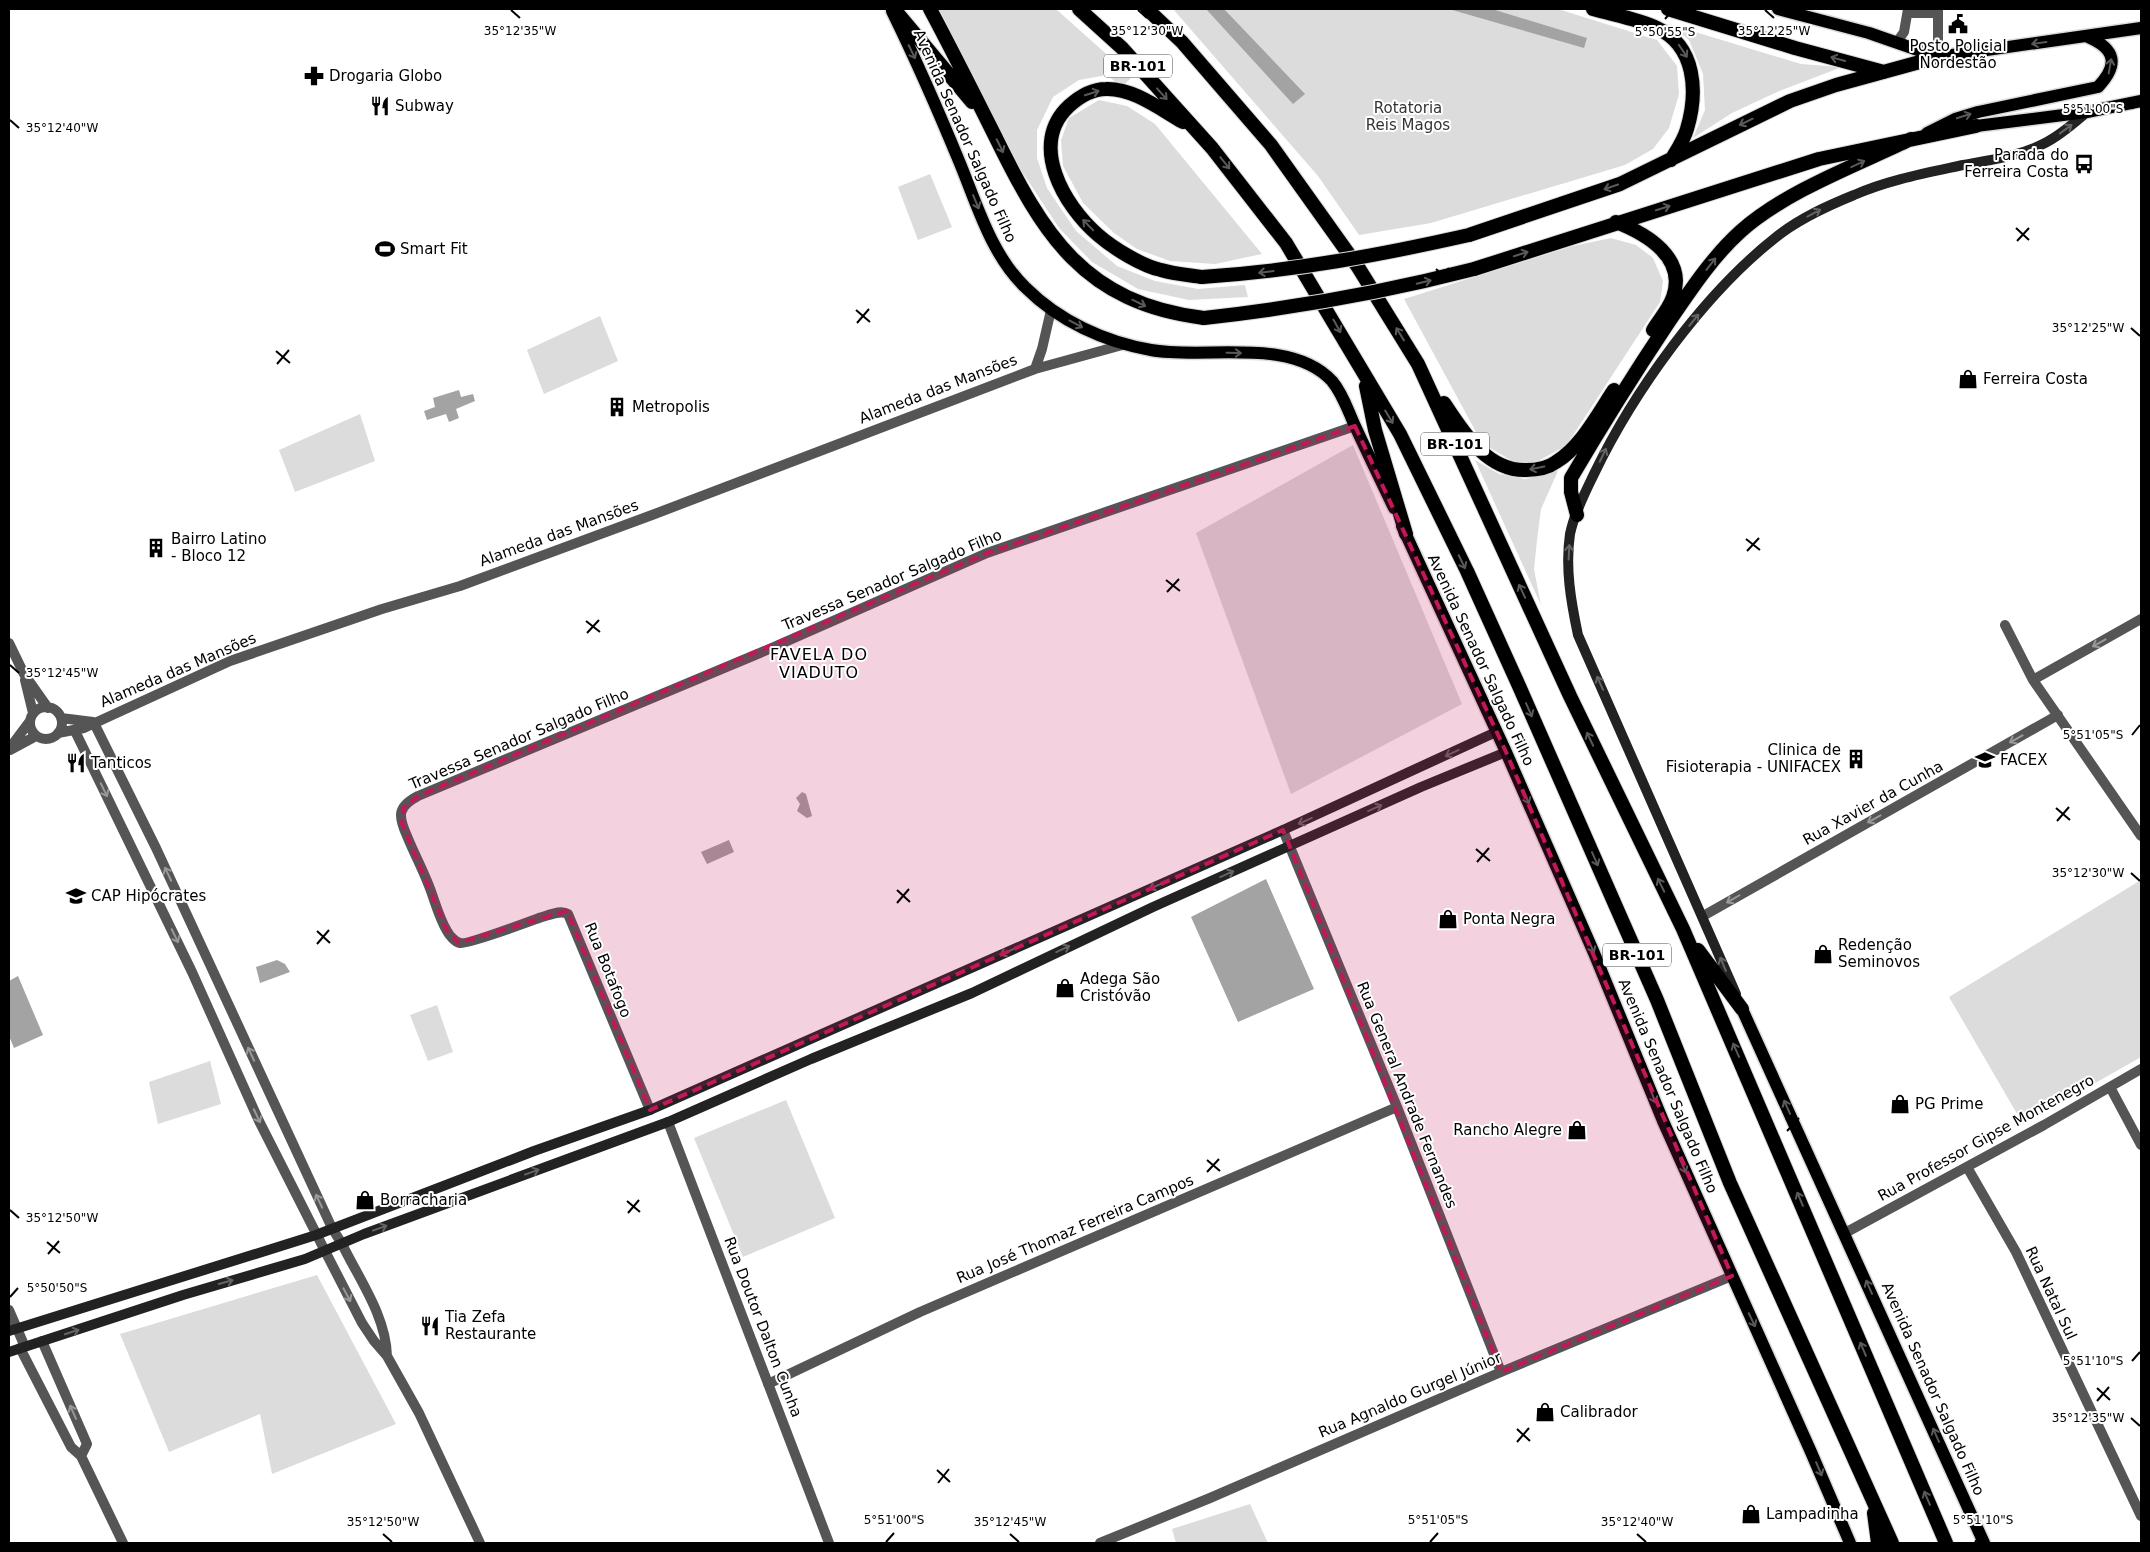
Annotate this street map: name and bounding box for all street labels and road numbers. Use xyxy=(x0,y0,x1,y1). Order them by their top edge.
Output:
street label: Avenida Senador Salgado Filho xyxy=(910,27,1020,245)
road number: BR-101 xyxy=(1104,54,1172,78)
street label: Alameda das Mansões xyxy=(856,350,1020,427)
road number: BR-101 xyxy=(1421,432,1489,456)
street label: Alameda das Mansões xyxy=(477,496,641,570)
street label: Travessa Senador Salgado Filho xyxy=(779,525,1004,635)
street label: Avenida Senador Salgado Filho xyxy=(1424,551,1538,769)
street label: Alameda das Mansões xyxy=(97,629,259,711)
street label: Travessa Senador Salgado Filho xyxy=(406,684,631,794)
street label: Rua Xavier da Cunha xyxy=(1800,757,1946,849)
street label: Rua Botafogo xyxy=(581,920,635,1020)
road number: BR-101 xyxy=(1603,944,1671,966)
street label: Avenida Senador Salgado Filho xyxy=(1615,976,1721,1196)
street label: Rua General Andrade Fernandes xyxy=(1353,979,1461,1211)
street label: Rua Professor Gipse Montenegro xyxy=(1875,1071,2097,1205)
street label: Rua José Thomaz Ferreira Campos xyxy=(954,1171,1197,1287)
street label: Rua Doutor Dalton Cunha xyxy=(720,1234,806,1420)
street label: Rua Natal Sul xyxy=(2022,1243,2080,1343)
street label: Avenida Senador Salgado Filho xyxy=(1878,1280,1988,1498)
street label: Rua Agnaldo Gurgel Júnior xyxy=(1316,1348,1505,1442)

